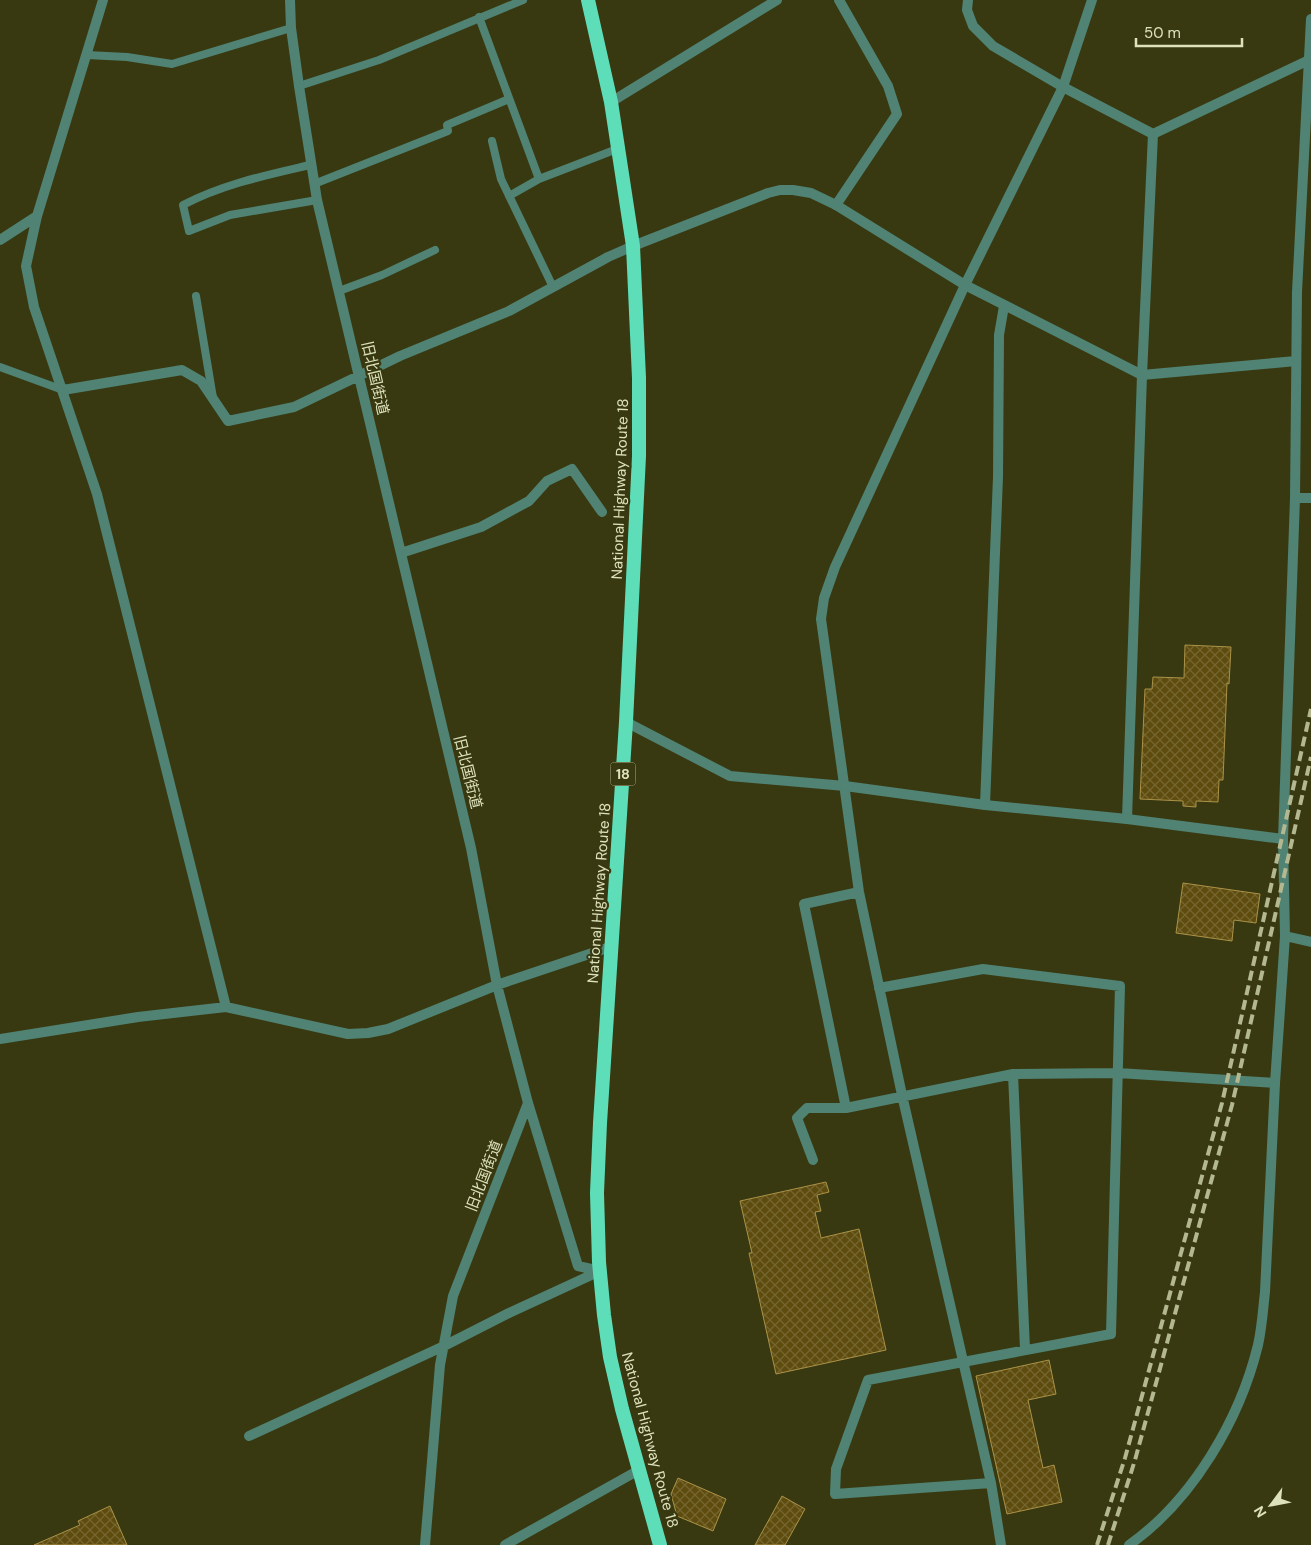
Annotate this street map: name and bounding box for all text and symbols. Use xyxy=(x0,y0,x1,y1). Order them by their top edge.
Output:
scale bar xyxy=(1136,15,1242,47)
text: 50 m xyxy=(1144,23,1181,43)
street label: 旧北国街道 xyxy=(357,339,393,417)
street label: National Highway Route 18 xyxy=(607,398,633,580)
street label: 旧北国街道 xyxy=(449,733,487,811)
road number: 18 xyxy=(610,762,636,786)
street label: National Highway Route 18 xyxy=(583,802,615,984)
street label: 旧北国街道 xyxy=(461,1137,507,1215)
street label: National Highway Route 18 xyxy=(617,1350,683,1530)
north arrow xyxy=(1246,1480,1296,1530)
text: N xyxy=(1250,1503,1270,1521)

